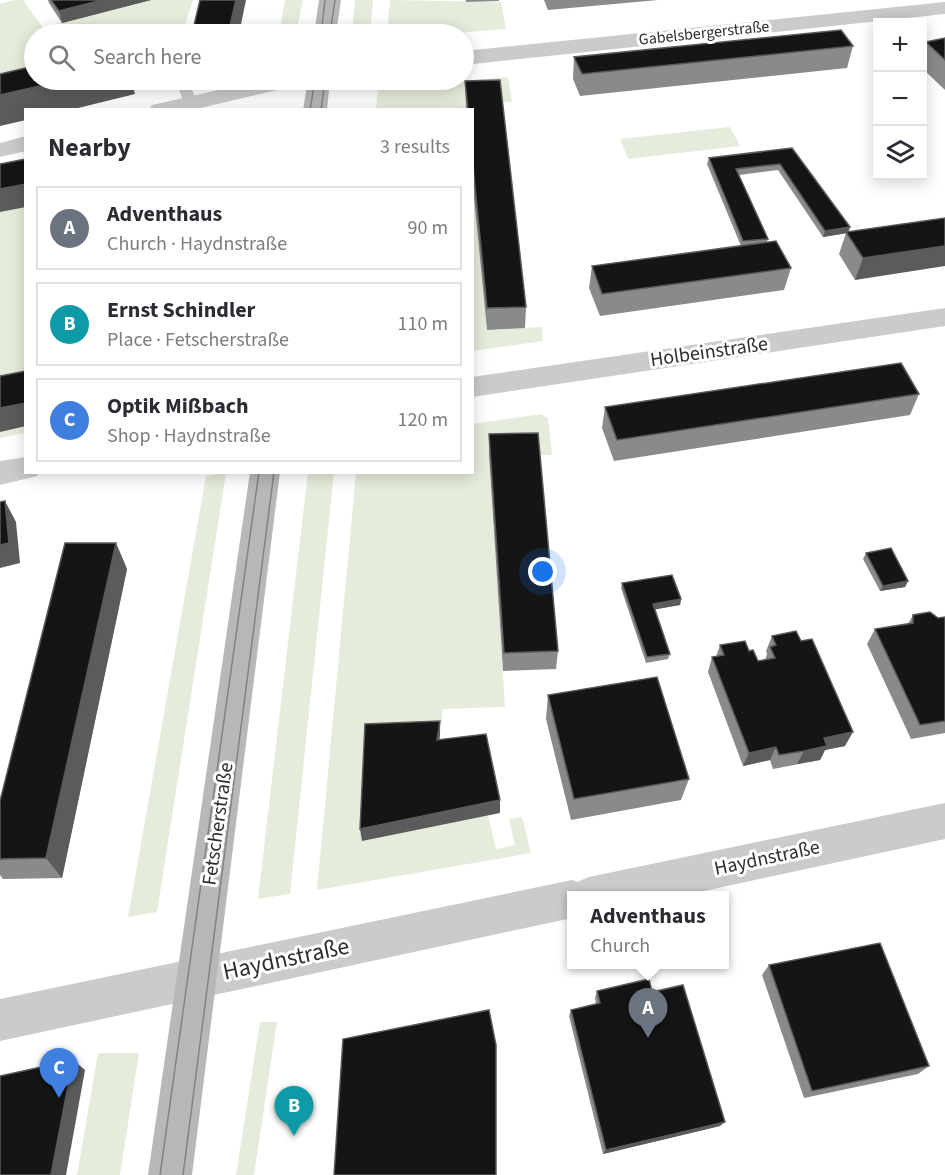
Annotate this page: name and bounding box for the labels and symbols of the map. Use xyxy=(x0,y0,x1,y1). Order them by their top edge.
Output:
street label: Gabelsbergerstraße xyxy=(638,15,770,51)
street label: Holbeinstraße xyxy=(648,330,770,374)
your location xyxy=(528,557,557,586)
street label: Fetscherstraße xyxy=(196,761,240,887)
street label: Haydnstraße xyxy=(712,833,822,883)
street label: Haydnstraße xyxy=(219,929,353,989)
pin: A xyxy=(628,988,668,1038)
pin: C xyxy=(40,1048,78,1098)
pin: B xyxy=(274,1086,314,1136)

